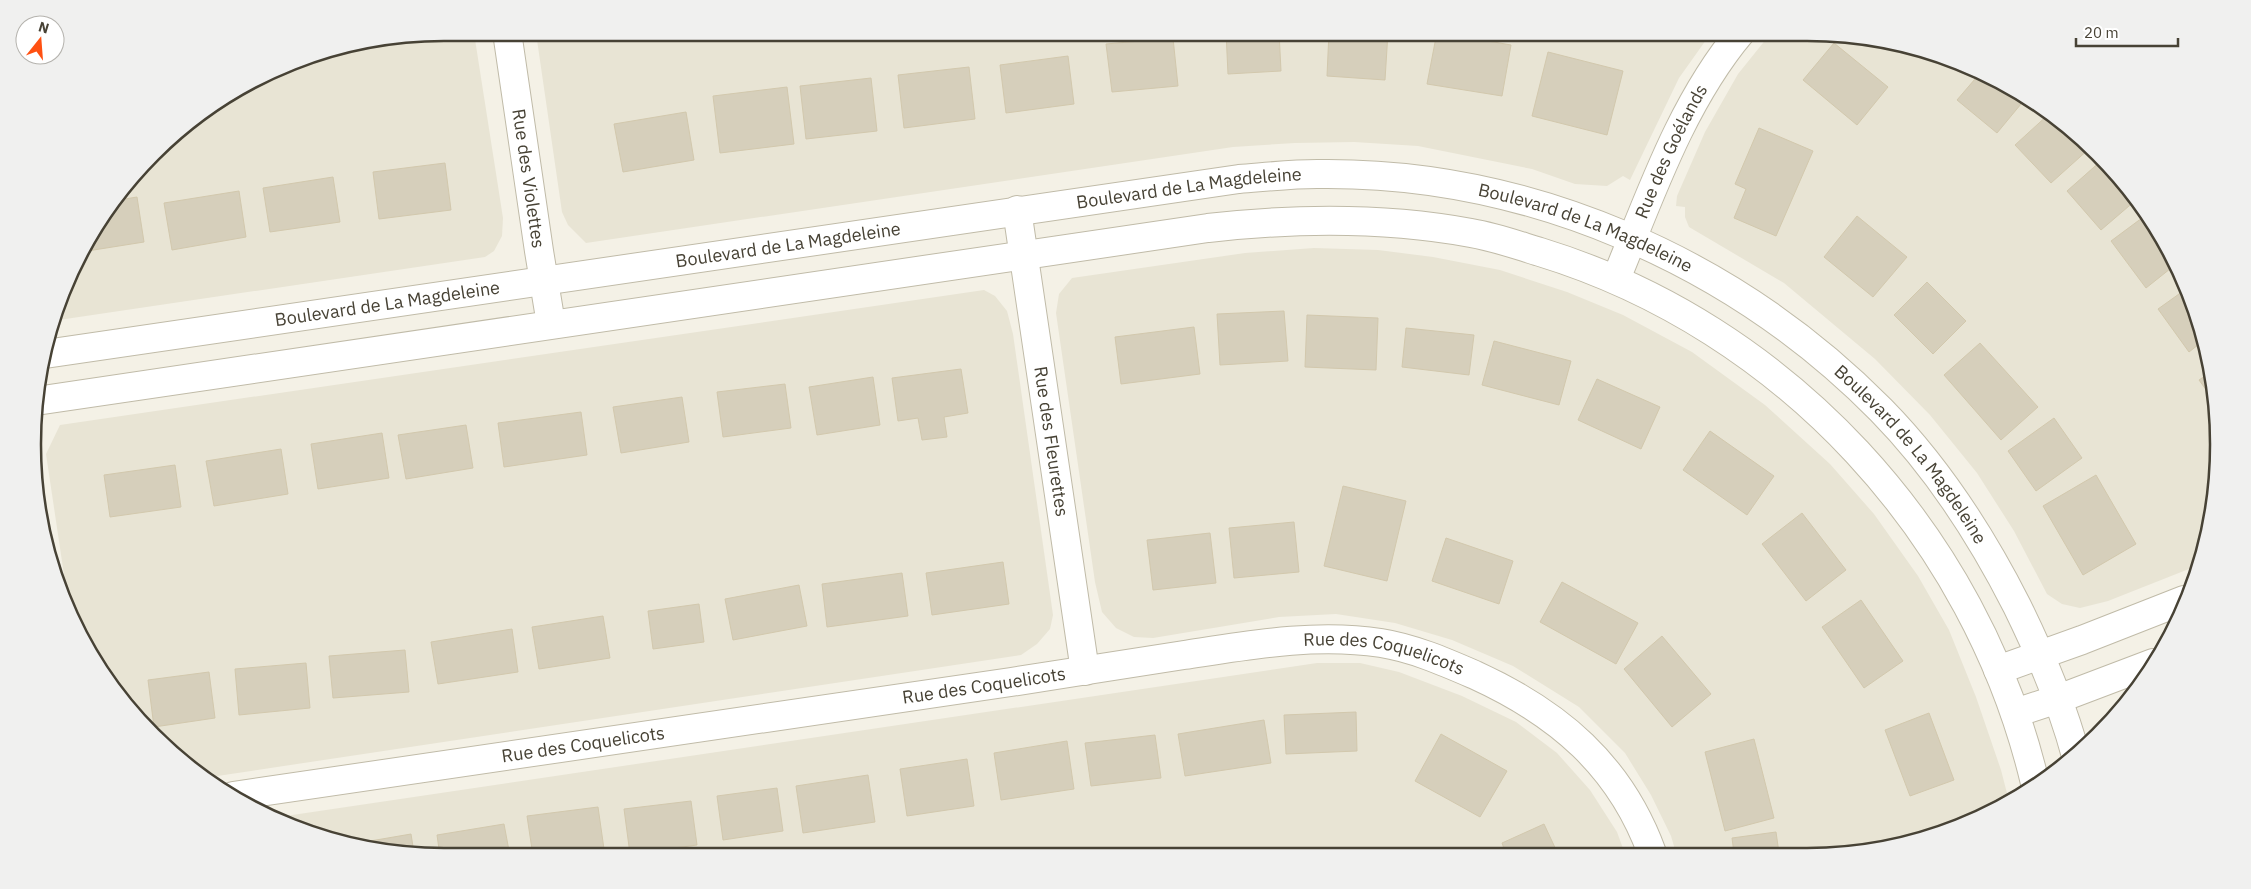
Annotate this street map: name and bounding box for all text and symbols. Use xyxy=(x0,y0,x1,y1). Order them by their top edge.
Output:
north arrow xyxy=(15,15,65,65)
scale bar xyxy=(2076,15,2178,47)
text: N xyxy=(36,17,51,38)
text: 20 m xyxy=(2084,23,2119,42)
street label: Rue des Goélands xyxy=(1629,80,1712,222)
street label: Rue des Violettes xyxy=(507,107,550,250)
street label: Boulevard de La Magdeleine xyxy=(1075,162,1302,214)
street label: Boulevard de La Magdeleine xyxy=(1476,178,1697,277)
street label: Boulevard de La Magdeleine xyxy=(674,217,902,272)
street label: Boulevard de La Magdeleine xyxy=(273,275,501,331)
street label: Boulevard de La Magdeleine xyxy=(1830,360,1992,548)
street label: Rue des Fleurettes xyxy=(1029,365,1074,518)
street label: Rue des Coquelicots xyxy=(1303,627,1468,680)
street label: Rue des Coquelicots xyxy=(901,662,1067,709)
street label: Rue des Coquelicots xyxy=(500,721,666,767)

